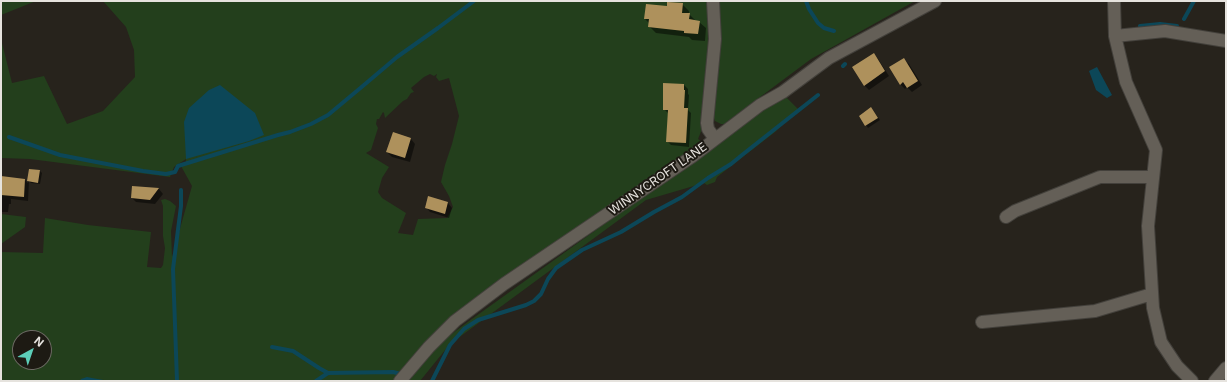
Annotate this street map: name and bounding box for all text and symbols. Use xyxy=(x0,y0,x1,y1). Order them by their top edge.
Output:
street label: WINNYCROFT LANE xyxy=(606,140,710,218)
north arrow xyxy=(12,330,52,370)
text: N xyxy=(31,334,47,350)

